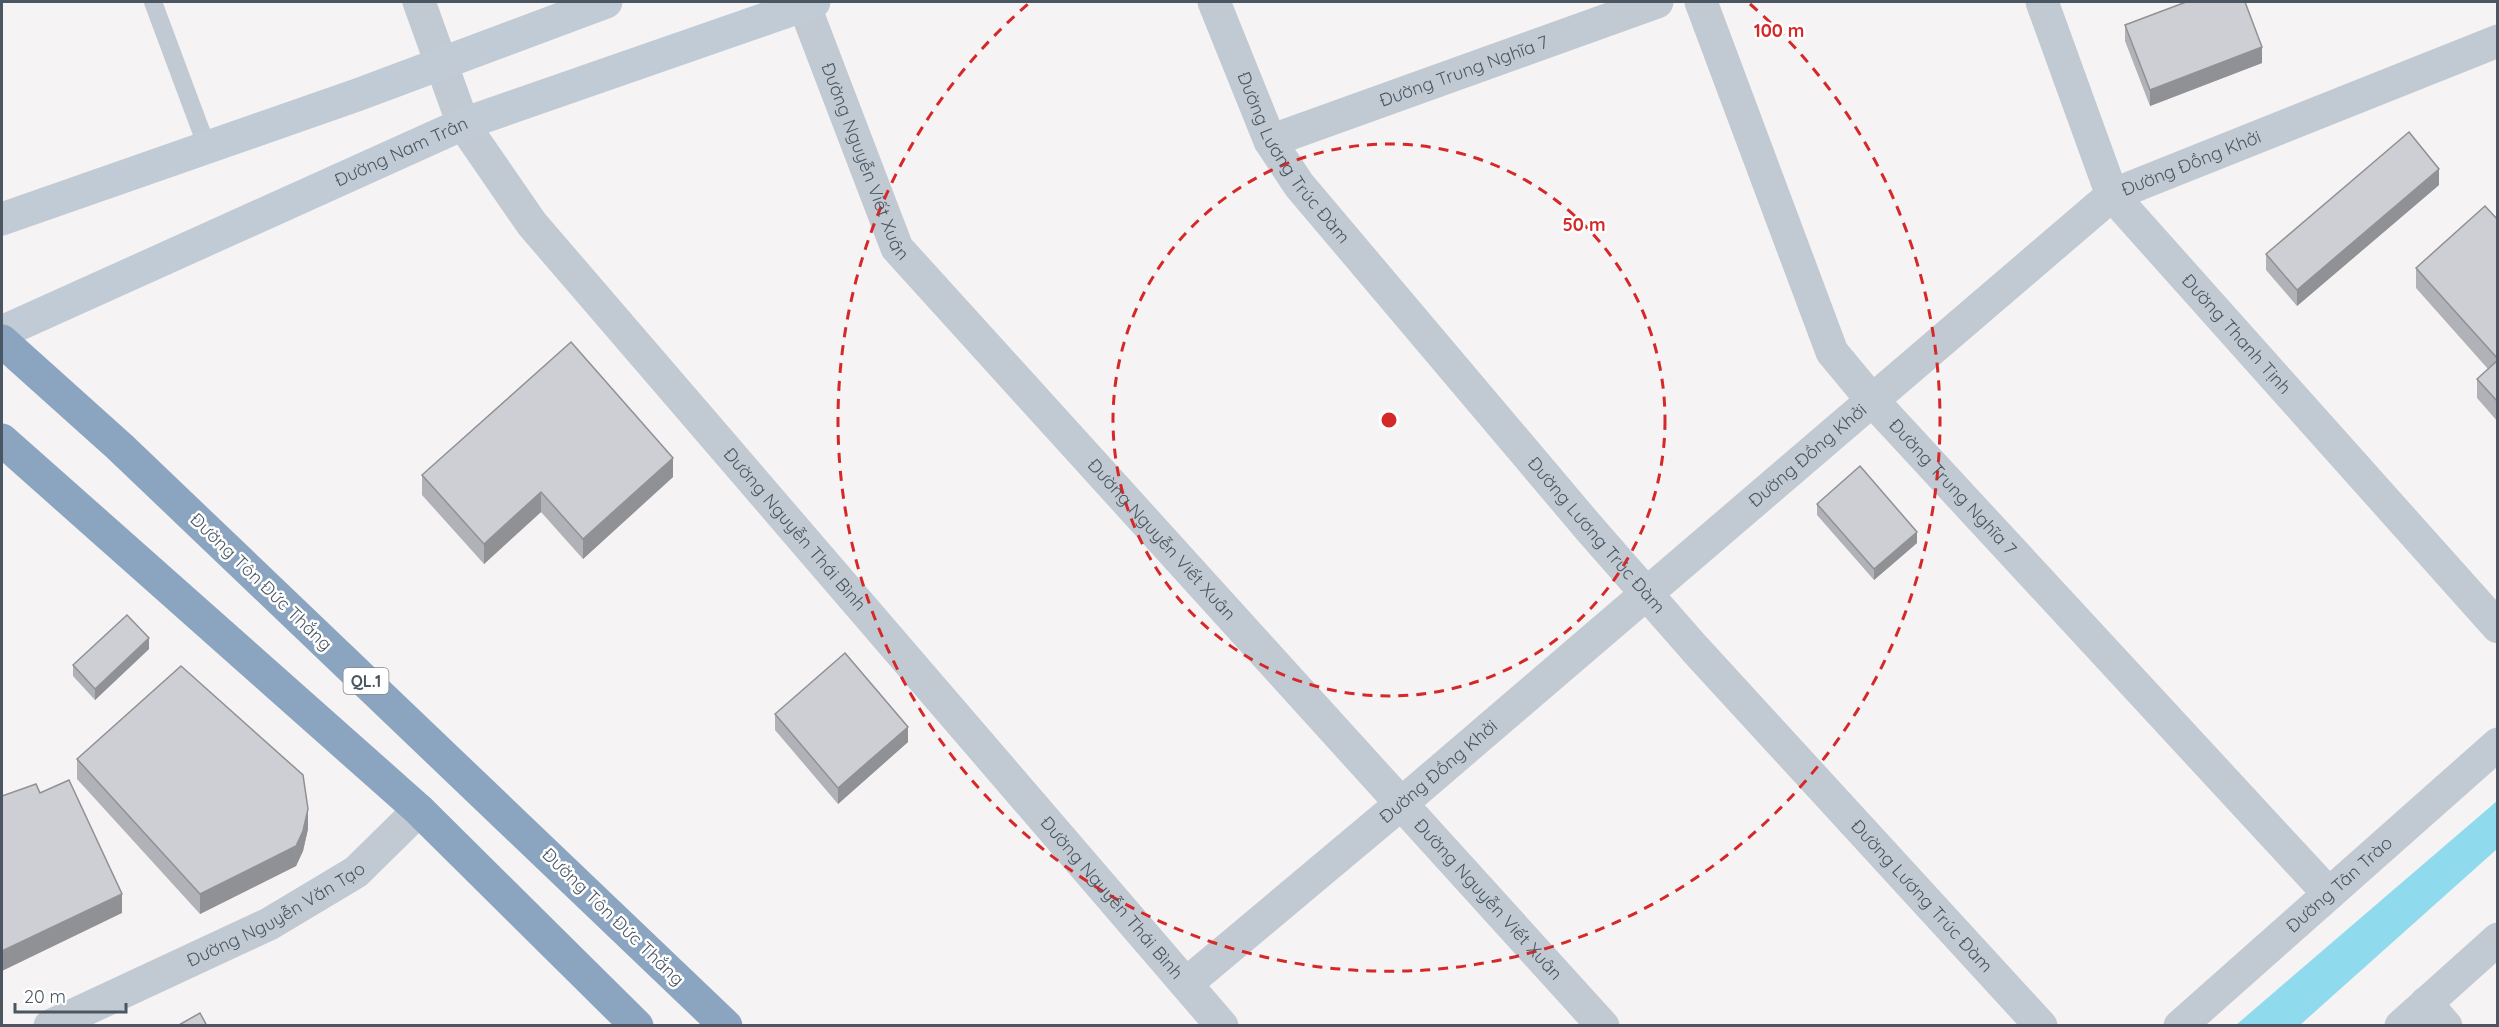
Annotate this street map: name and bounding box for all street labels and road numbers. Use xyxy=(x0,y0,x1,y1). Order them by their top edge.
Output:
street label: Đường Trung Nghĩa 7 xyxy=(1376,30,1551,112)
street label: Đường Nguyễn Viết Xuân xyxy=(816,59,914,265)
street label: Đường Lương Trúc Đàm xyxy=(1232,68,1355,248)
street label: Đường Nam Trân xyxy=(331,111,471,191)
street label: Đường Đồng Khởi xyxy=(2118,125,2264,201)
street label: Đường Thanh Tịnh xyxy=(2177,269,2297,399)
street label: Đường Đồng Khởi xyxy=(1744,398,1871,512)
street label: Đường Trung Nghĩa 7 xyxy=(1884,414,2022,560)
street label: Đường Nguyễn Thái Bình xyxy=(719,443,872,615)
street label: Đường Lương Trúc Đàm xyxy=(1523,452,1671,618)
street label: Đường Nguyễn Viết Xuân xyxy=(1083,454,1241,625)
street label: Đường Tôn Đức Thắng xyxy=(185,508,337,655)
road number: QL.1 xyxy=(344,668,388,694)
street label: Đường Đồng Khởi xyxy=(1374,714,1502,828)
street label: Đường Nguyễn Thái Bình xyxy=(1036,811,1189,984)
street label: Đường Nguyễn Viết Xuân xyxy=(1409,814,1568,985)
street label: Đường Lương Trúc Đàm xyxy=(1846,815,1998,977)
street label: Đường Tân Trào xyxy=(2281,831,2397,937)
street label: Đường Tôn Đức Thắng xyxy=(537,843,689,990)
street label: Đường Nguyễn Văn Tạo xyxy=(183,857,370,972)

